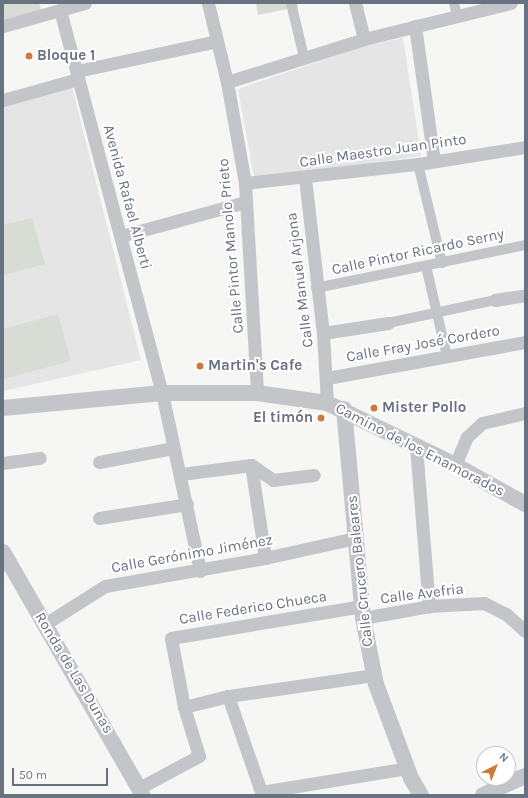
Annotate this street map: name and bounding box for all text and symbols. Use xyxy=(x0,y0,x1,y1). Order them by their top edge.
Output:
place label: Bloque 1 xyxy=(37,47,95,65)
marker: Bloque 1 xyxy=(24,51,34,61)
street label: Avenida Rafael Alberti xyxy=(99,123,155,271)
street label: Calle Maestro Juan Pinto xyxy=(298,130,468,172)
street label: Calle Pintor Manolo Prieto xyxy=(214,158,248,334)
street label: Calle Manuel Arjona xyxy=(283,211,317,349)
street label: Calle Pintor Ricardo Serny xyxy=(330,225,506,279)
street label: Calle Fray José Cordero xyxy=(345,322,501,366)
place label: Martin's Cafe xyxy=(208,357,302,375)
marker: Martin's Cafe xyxy=(195,361,205,371)
street label: Camino de los Enamorados xyxy=(332,399,508,501)
place label: Mister Pollo xyxy=(382,399,466,417)
marker: Mister Pollo xyxy=(369,403,379,413)
place label: El timón xyxy=(253,409,313,427)
marker: El timón xyxy=(316,413,326,423)
street label: Calle Crucero Baleares xyxy=(343,494,377,648)
street label: Calle Gerónimo Jiménez xyxy=(110,531,274,577)
street label: Calle Avefria xyxy=(379,580,465,608)
street label: Calle Federico Chueca xyxy=(178,587,328,629)
street label: Ronda de Las Dunas xyxy=(31,609,117,737)
north arrow xyxy=(476,746,516,786)
text: N xyxy=(496,750,511,765)
scale bar xyxy=(14,760,110,786)
text: 50 m xyxy=(19,768,47,782)

